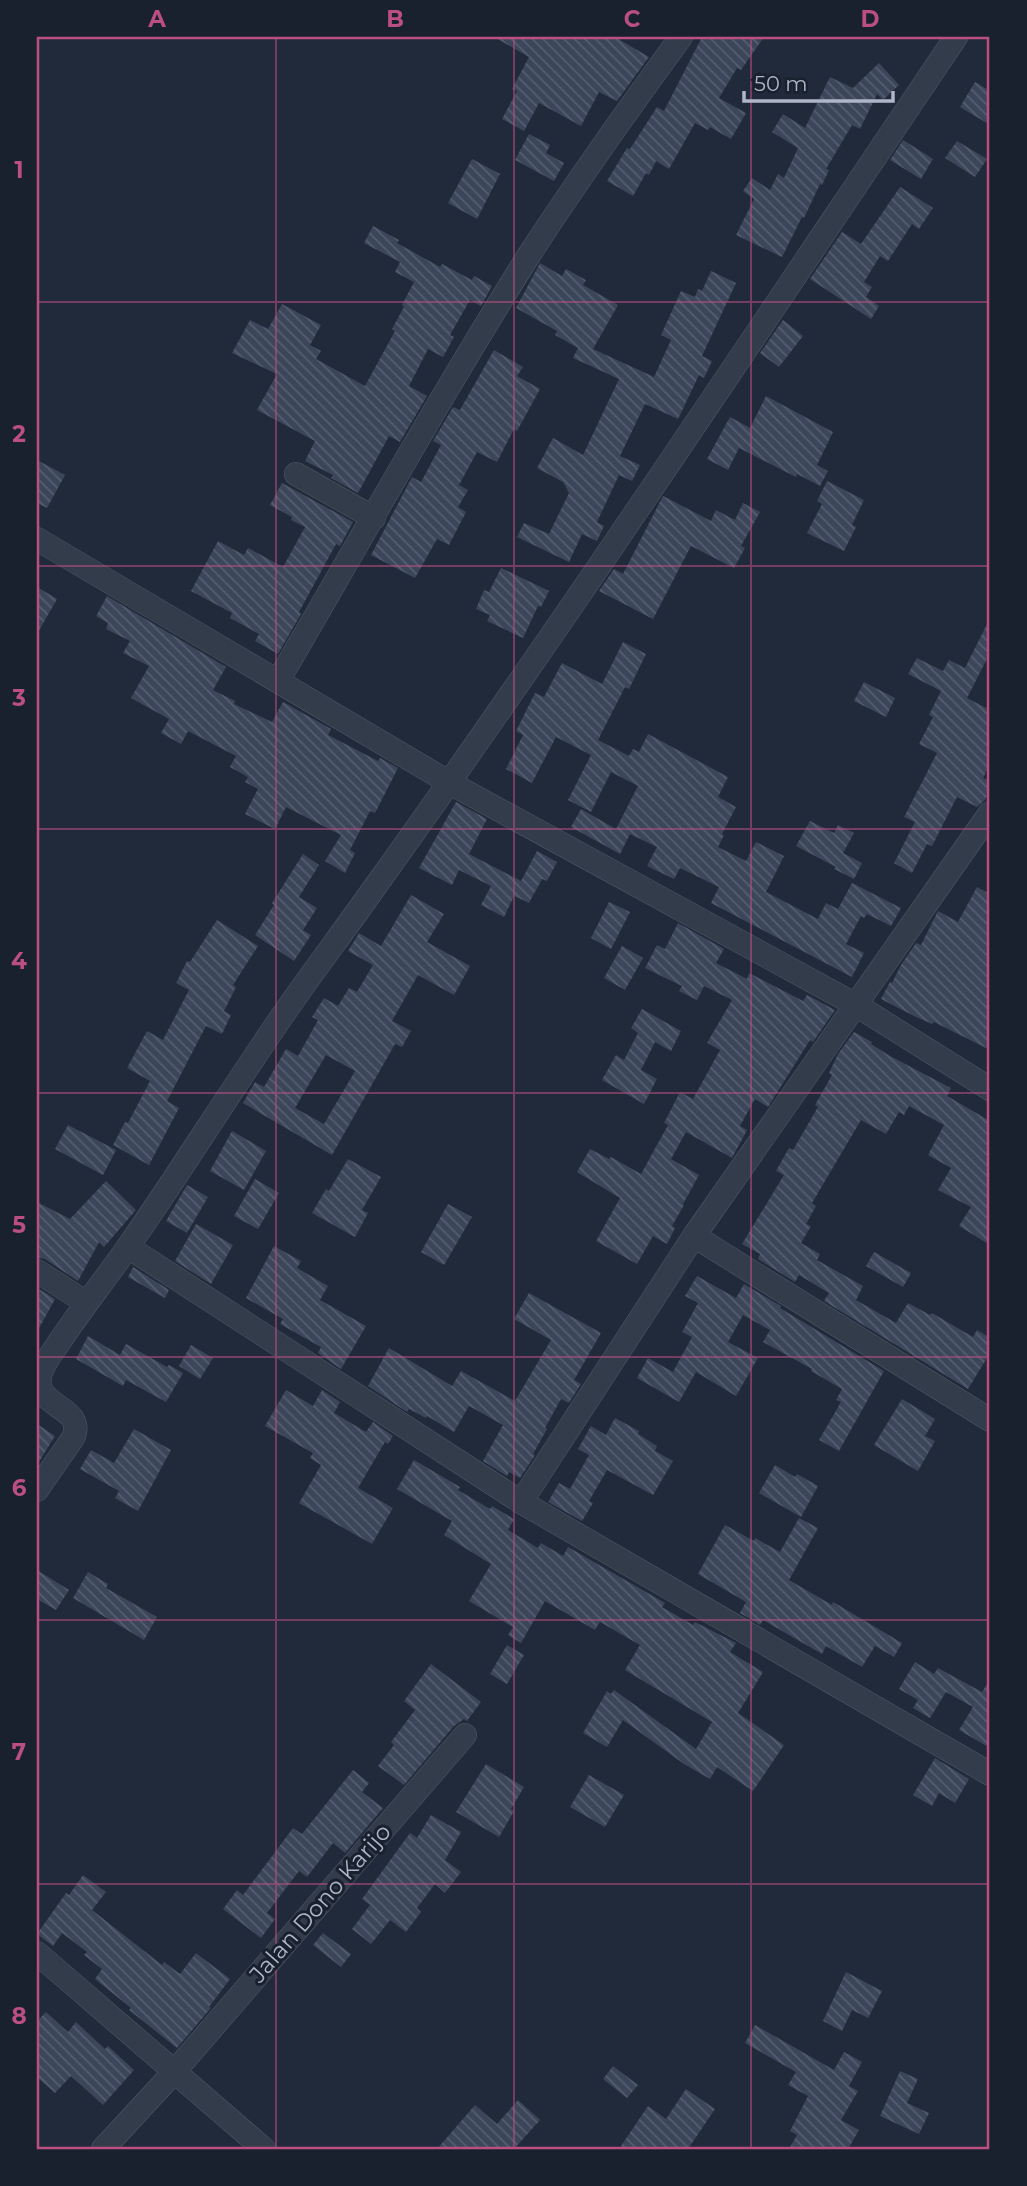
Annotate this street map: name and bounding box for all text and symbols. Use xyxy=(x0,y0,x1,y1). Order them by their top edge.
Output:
text: A xyxy=(147,5,166,33)
text: B xyxy=(386,5,404,33)
text: C xyxy=(624,5,641,33)
text: D xyxy=(861,5,880,33)
scale bar xyxy=(744,60,892,104)
text: 50 m xyxy=(754,71,808,96)
text: 1 xyxy=(14,156,24,184)
text: 2 xyxy=(12,420,26,448)
text: 3 xyxy=(11,684,26,712)
text: 4 xyxy=(11,947,27,975)
text: 5 xyxy=(12,1211,26,1239)
text: 6 xyxy=(12,1474,27,1502)
text: 7 xyxy=(12,1738,26,1766)
street label: Jalan Dono Karijo xyxy=(243,1818,397,1989)
text: 8 xyxy=(11,2002,27,2030)

